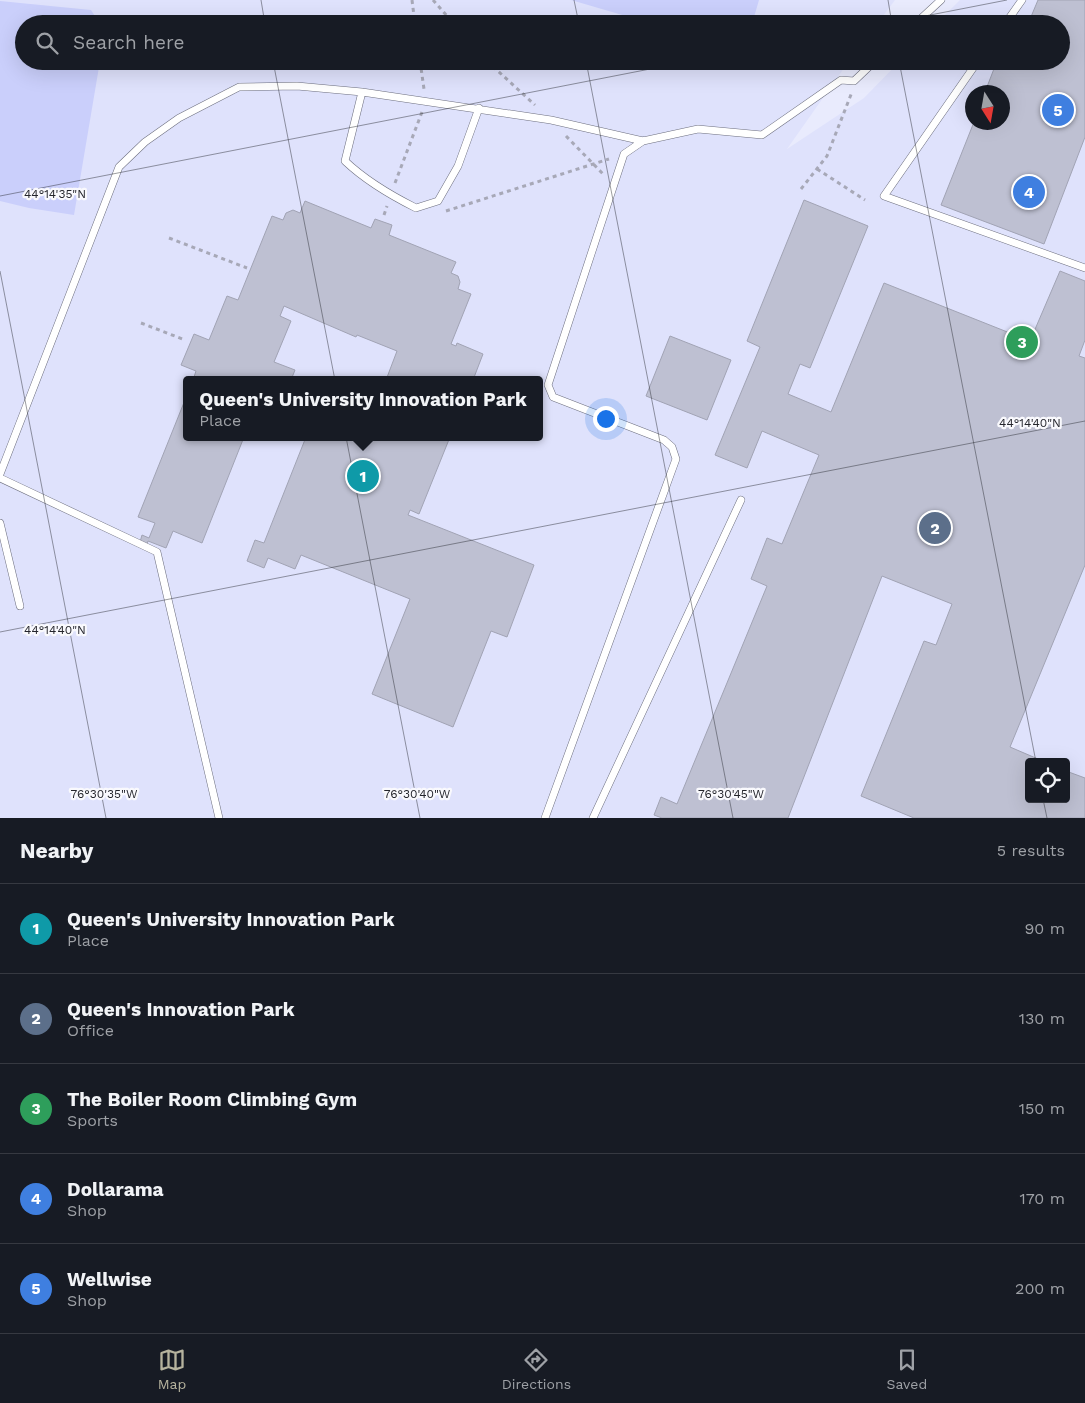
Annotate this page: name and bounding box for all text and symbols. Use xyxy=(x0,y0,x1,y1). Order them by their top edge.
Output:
search box xyxy=(15,15,1070,70)
icon: search xyxy=(33,29,61,57)
text: Search here xyxy=(73,31,184,54)
north arrow xyxy=(965,85,1010,130)
pin: 5 xyxy=(1042,91,1074,129)
pin: 4 xyxy=(1013,173,1045,211)
text: 44°14'35"N xyxy=(24,187,86,201)
pin: 3 xyxy=(1006,323,1038,361)
popup xyxy=(183,376,543,441)
text: Queen's University Innovation Park xyxy=(199,388,527,411)
your location xyxy=(593,406,619,432)
text: Place xyxy=(199,411,241,430)
text: 44°14'40"N xyxy=(999,416,1061,430)
pin: 1 xyxy=(347,457,379,495)
pin: 2 xyxy=(919,509,951,547)
text: 44°14'40"N xyxy=(24,623,86,637)
map controls xyxy=(1025,758,1070,803)
button: locate xyxy=(1025,758,1070,803)
text: 76°30'35"W xyxy=(71,787,138,801)
text: 76°30'40"W xyxy=(384,787,451,801)
text: 76°30'45"W xyxy=(698,787,765,801)
text: Nearby xyxy=(20,838,93,863)
text: 5 results xyxy=(997,841,1065,860)
text: Queen's University Innovation Park xyxy=(67,908,394,931)
text: 1 xyxy=(33,919,39,938)
text: 90 m xyxy=(1024,919,1065,938)
text: Place xyxy=(67,931,109,950)
text: Queen's Innovation Park xyxy=(67,998,295,1021)
text: 2 xyxy=(31,1009,41,1028)
text: 130 m xyxy=(1019,1009,1065,1028)
text: Office xyxy=(67,1021,114,1040)
text: The Boiler Room Climbing Gym xyxy=(67,1088,357,1111)
text: 3 xyxy=(31,1099,41,1118)
text: 150 m xyxy=(1019,1099,1065,1118)
text: Sports xyxy=(67,1111,118,1130)
text: Dollarama xyxy=(67,1178,164,1201)
text: 4 xyxy=(31,1189,41,1208)
text: 170 m xyxy=(1019,1189,1065,1208)
text: Shop xyxy=(67,1201,107,1220)
text: Wellwise xyxy=(67,1268,152,1291)
text: 5 xyxy=(31,1279,41,1298)
text: 200 m xyxy=(1015,1279,1065,1298)
text: Shop xyxy=(67,1291,107,1310)
tab: Map xyxy=(158,1346,186,1392)
tab: Directions xyxy=(502,1346,571,1392)
tab: Saved xyxy=(887,1346,927,1392)

